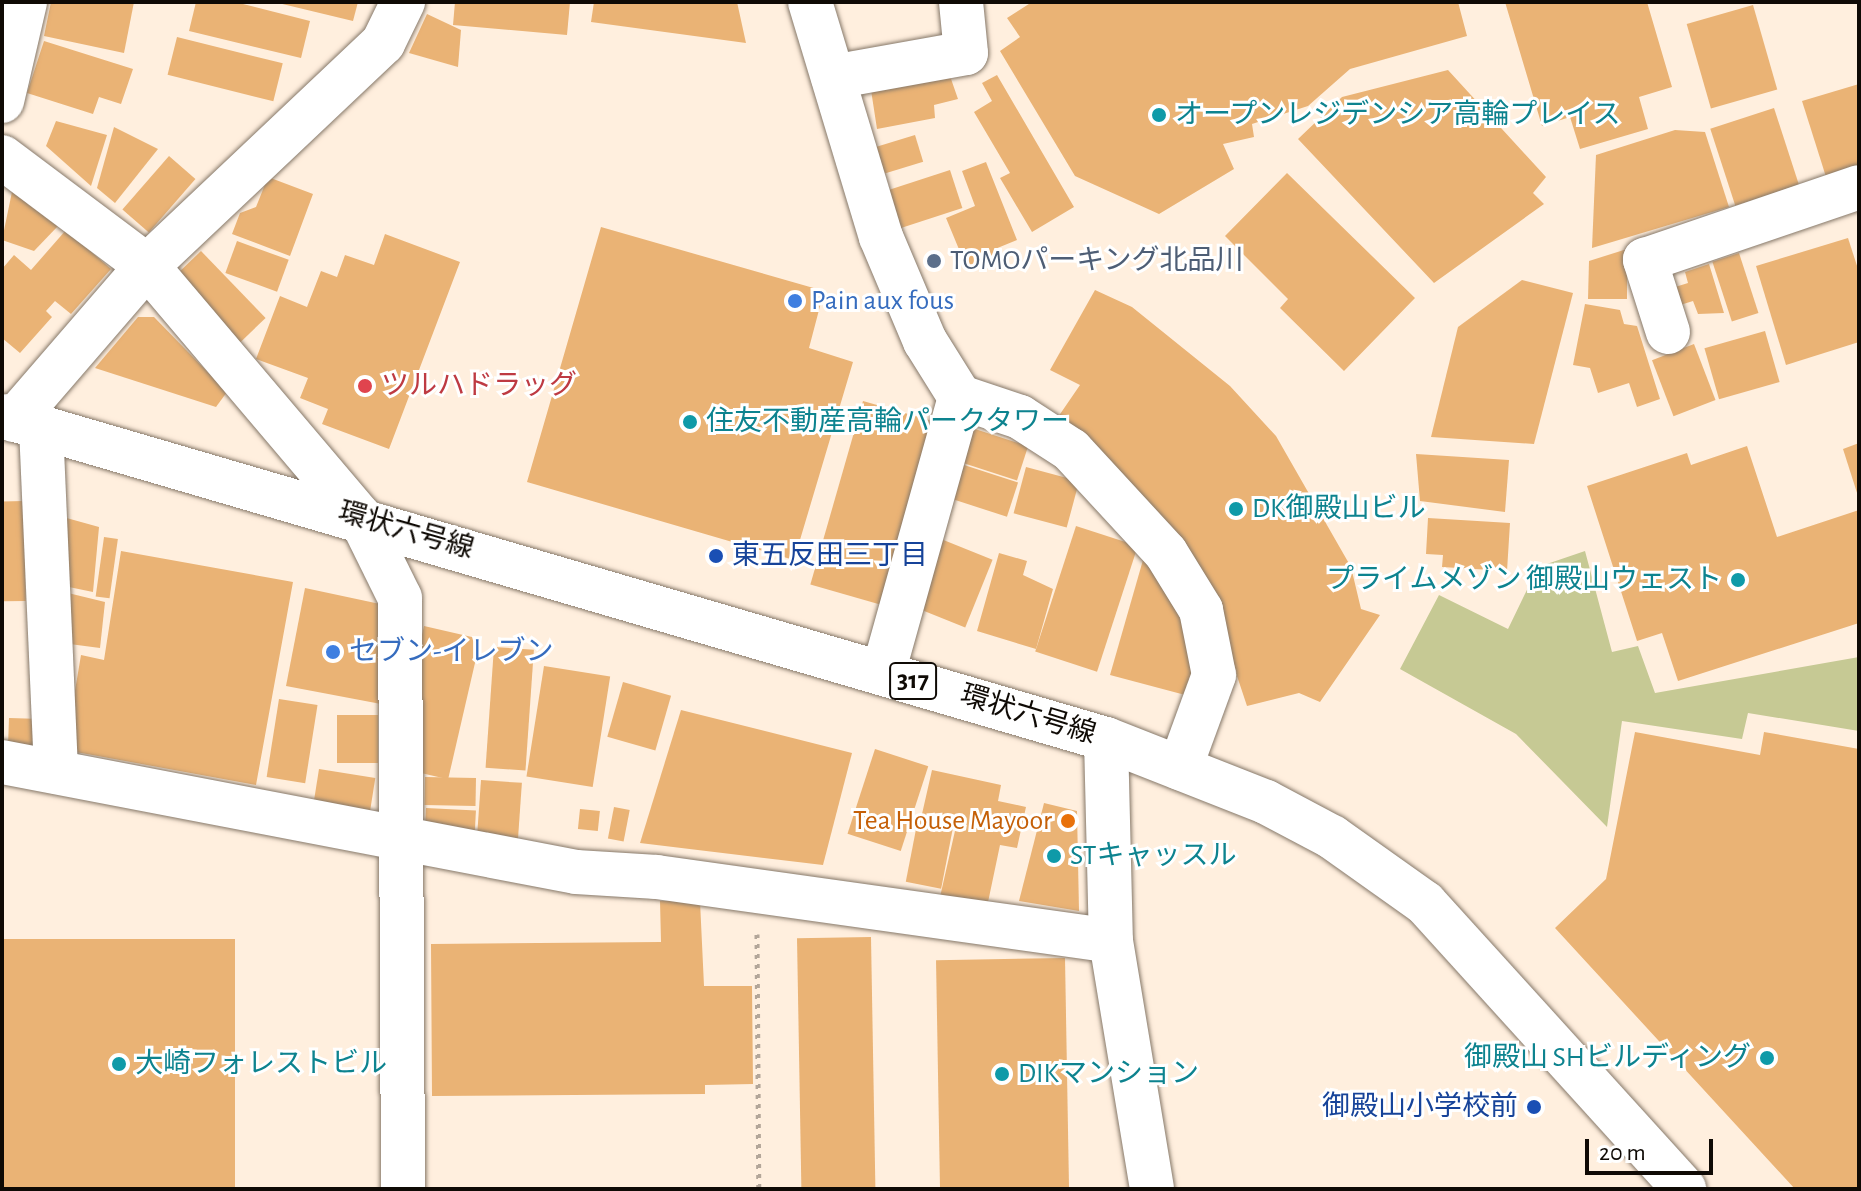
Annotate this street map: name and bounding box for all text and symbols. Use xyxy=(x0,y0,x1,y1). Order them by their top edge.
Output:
place label: オープンレジデンシア高輪プレイス xyxy=(1175,98,1623,132)
marker: オープンレジデンシア高輪プレイス xyxy=(1150,106,1168,124)
place label: TOMOパーキング北品川 xyxy=(950,244,1244,278)
marker: TOMOパーキング北品川 xyxy=(925,252,943,270)
place label: Pain aux fous xyxy=(811,284,954,318)
marker: Pain aux fous xyxy=(786,292,804,310)
place label: ツルハドラッグ xyxy=(381,369,577,403)
marker: ツルハドラッグ xyxy=(356,377,374,395)
place label: 住友不動産高輪パークタワー xyxy=(706,405,1070,439)
marker: 住友不動産高輪パークタワー xyxy=(681,413,699,431)
place label: DK御殿山ビル xyxy=(1252,492,1425,526)
street label: 環状六号線 xyxy=(334,496,478,566)
marker: DK御殿山ビル xyxy=(1227,500,1245,518)
place label: 東五反田三丁目 xyxy=(732,539,928,573)
marker: 東五反田三丁目 xyxy=(707,547,725,565)
place label: プライムメゾン 御殿山ウェスト xyxy=(1325,563,1722,597)
marker: プライムメゾン 御殿山ウェスト xyxy=(1729,571,1747,589)
place label: セブン-イレブン xyxy=(349,635,554,669)
marker: セブン-イレブン xyxy=(324,643,342,661)
road number: 317 xyxy=(889,659,937,703)
street label: 環状六号線 xyxy=(956,678,1100,752)
place label: Tea House Mayoor xyxy=(853,804,1052,838)
marker: Tea House Mayoor xyxy=(1059,812,1077,830)
place label: STキャッスル xyxy=(1070,839,1236,873)
marker: STキャッスル xyxy=(1045,847,1063,865)
place label: 御殿山 SHビルディング xyxy=(1462,1041,1751,1075)
place label: 大崎フォレストビル xyxy=(135,1047,387,1081)
marker: 御殿山 SHビルディング xyxy=(1758,1049,1776,1067)
marker: 大崎フォレストビル xyxy=(110,1055,128,1073)
place label: DIKマンション xyxy=(1018,1057,1199,1091)
marker: DIKマンション xyxy=(993,1065,1011,1083)
place label: 御殿山小学校前 xyxy=(1322,1090,1518,1124)
marker: 御殿山小学校前 xyxy=(1525,1098,1543,1116)
scale bar xyxy=(1589,1123,1717,1173)
text: 20 m xyxy=(1599,1141,1646,1165)

